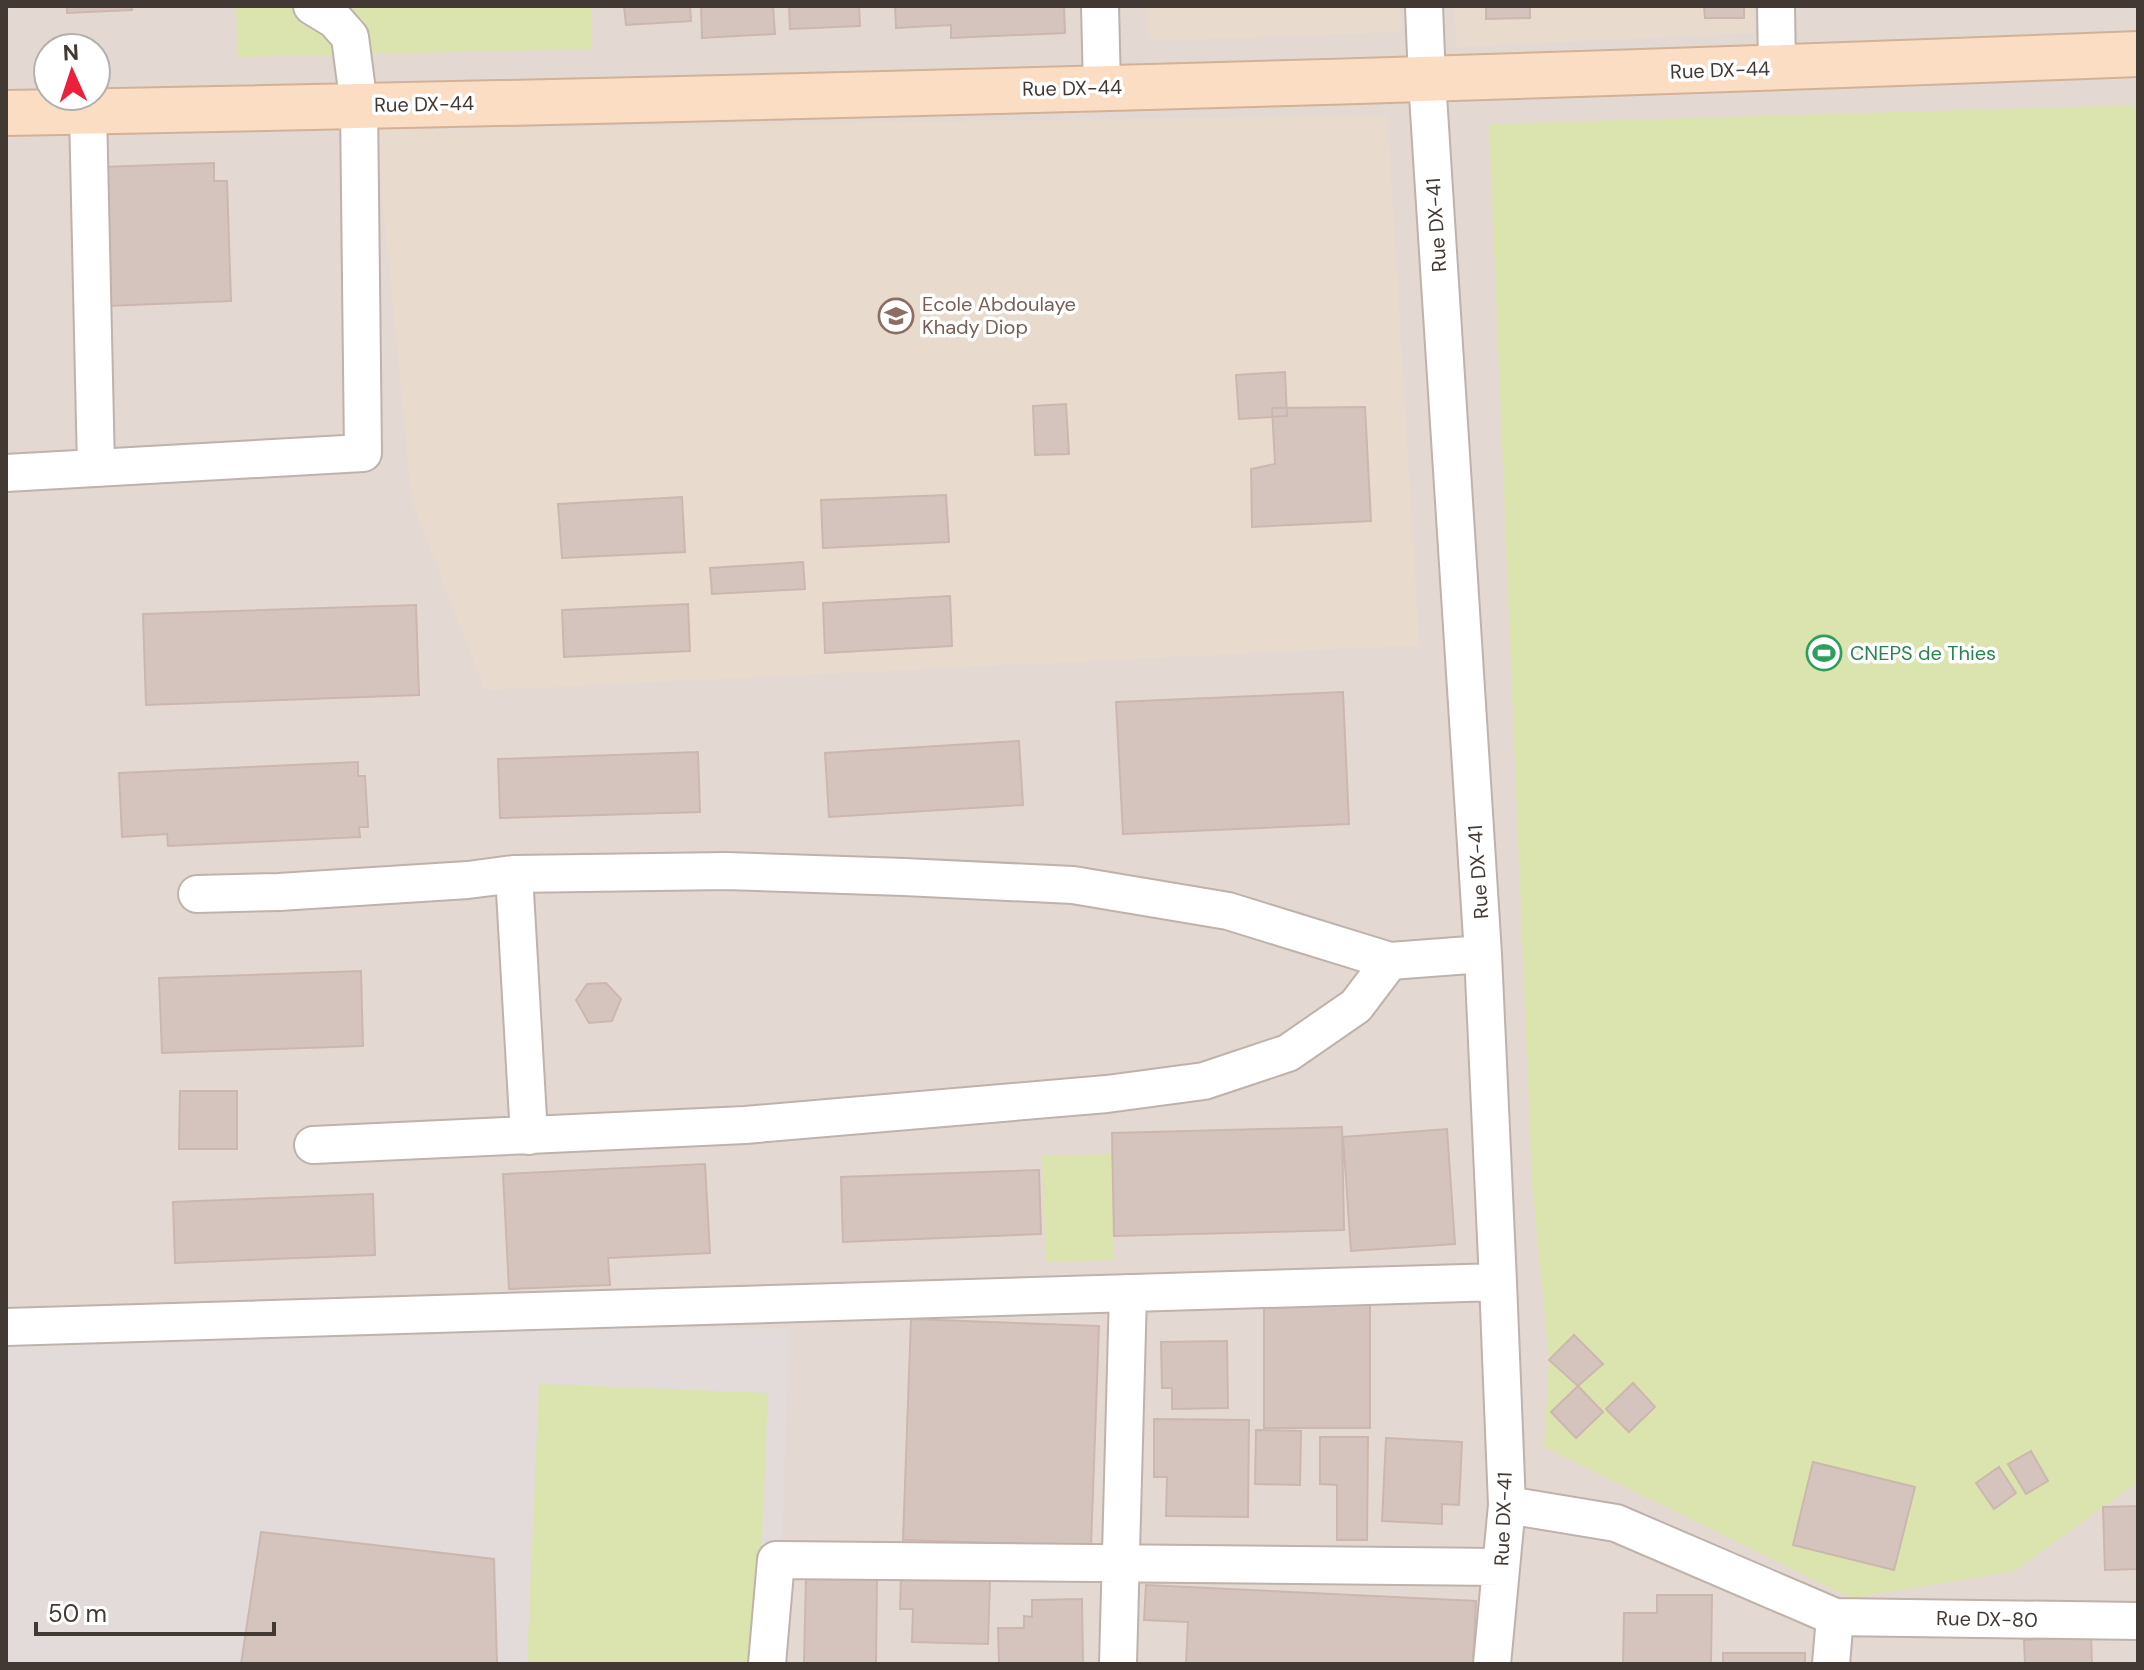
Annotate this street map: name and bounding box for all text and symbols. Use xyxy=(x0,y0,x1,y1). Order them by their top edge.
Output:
north arrow xyxy=(32,32,112,112)
text: N xyxy=(62,38,80,67)
street label: Rue DX-44 xyxy=(1670,55,1770,85)
street label: Rue DX-44 xyxy=(1022,74,1122,102)
street label: Rue DX-44 xyxy=(374,90,474,118)
street label: Rue DX-41 xyxy=(1420,177,1452,273)
place label: Ecole Abdoulaye Khady Diop xyxy=(922,291,1076,340)
school or university icon: Ecole Abdoulaye Khady Diop xyxy=(877,297,915,335)
sports icon: CNEPS de Thies xyxy=(1805,634,1843,672)
place label: CNEPS de Thies xyxy=(1850,640,1996,666)
street label: Rue DX-41 xyxy=(1462,824,1494,920)
street label: Rue DX-41 xyxy=(1488,1472,1518,1566)
scale bar xyxy=(36,1586,274,1636)
text: 50 m xyxy=(48,1598,107,1629)
street label: Rue DX-80 xyxy=(1936,1605,2038,1633)

